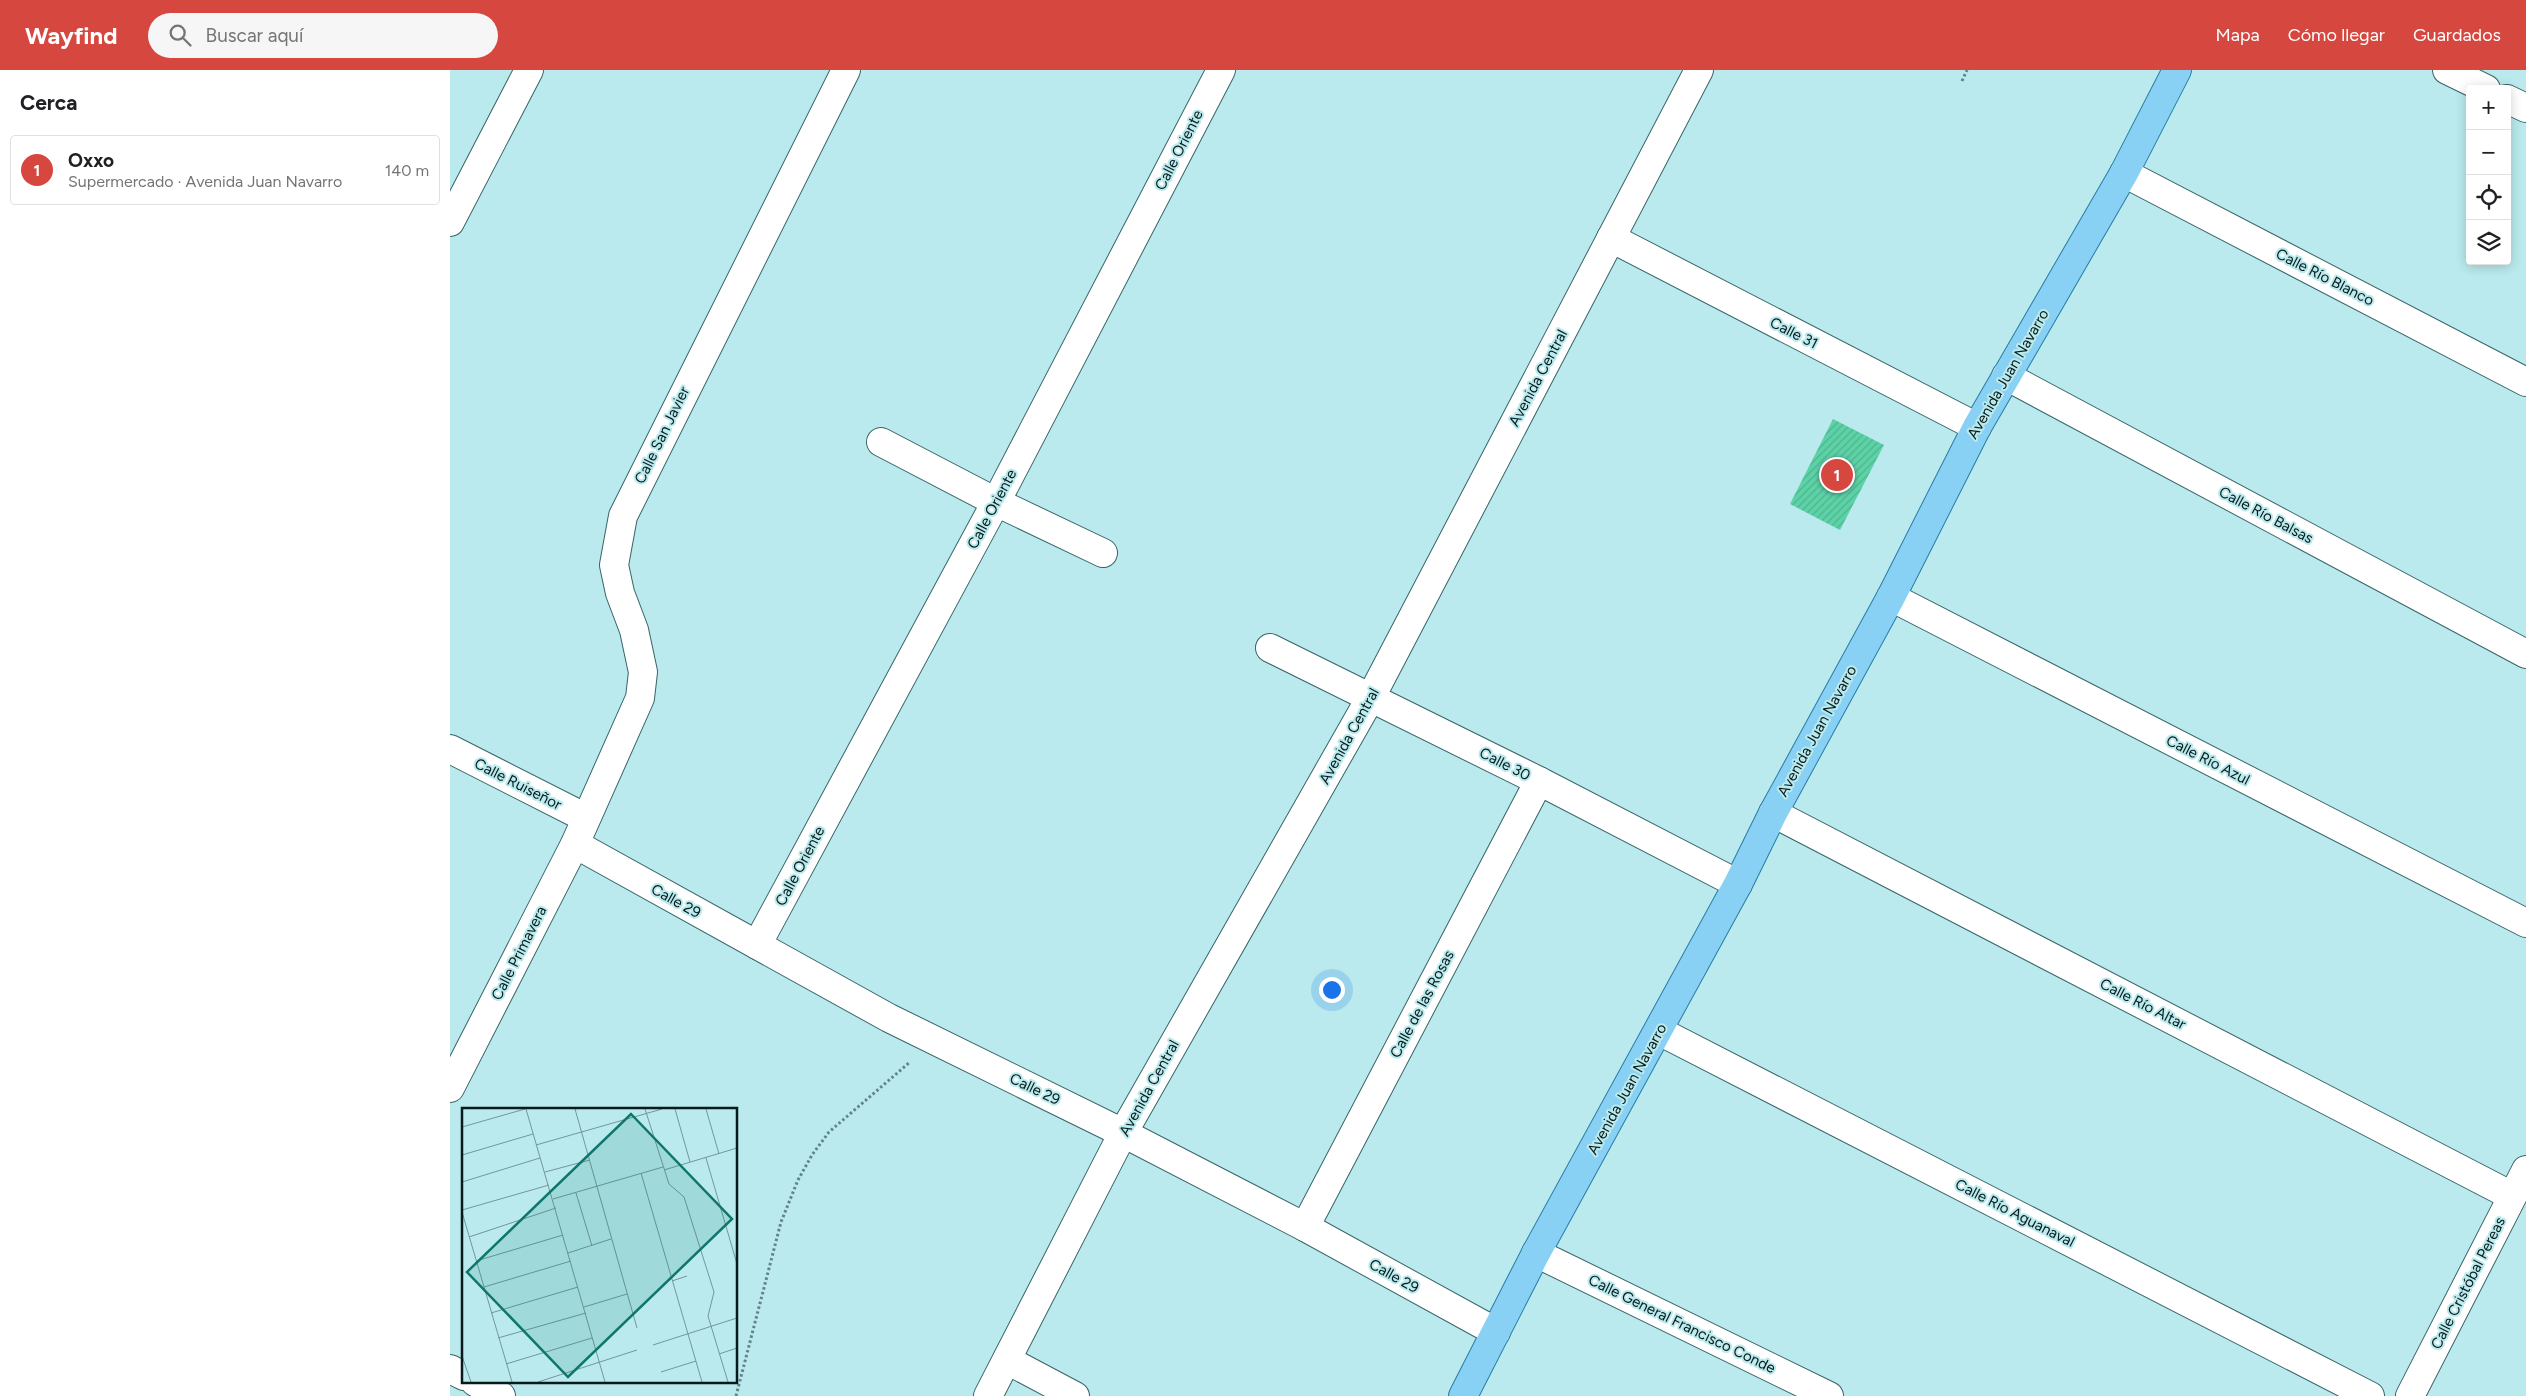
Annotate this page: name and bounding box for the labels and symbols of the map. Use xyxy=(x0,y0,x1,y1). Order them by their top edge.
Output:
street label: Calle Oriente xyxy=(1151,107,1207,193)
street label: Calle Río Blanco xyxy=(2273,245,2377,310)
street label: Avenida Juan Navarro xyxy=(1963,306,2053,442)
street label: Calle 31 xyxy=(1767,313,1821,353)
street label: Avenida Central xyxy=(1505,327,1571,429)
street label: Calle San Javier xyxy=(631,384,693,486)
pin: 1 xyxy=(1821,456,1853,494)
street label: Calle Oriente xyxy=(964,466,1020,552)
street label: Calle Río Balsas xyxy=(2216,483,2316,547)
street label: Avenida Juan Navarro xyxy=(1774,662,1861,800)
street label: Avenida Central xyxy=(1315,685,1383,787)
street label: Calle Río Azul xyxy=(2163,731,2253,789)
street label: Calle 30 xyxy=(1477,744,1533,784)
street label: Calle Ruiseñor xyxy=(471,754,565,814)
street label: Calle Oriente xyxy=(772,823,828,909)
street label: Calle 29 xyxy=(648,880,704,922)
street label: Calle Primavera xyxy=(488,903,550,1003)
street label: Calle de las Rosas xyxy=(1386,947,1458,1061)
street label: Calle Río Altar xyxy=(2097,975,2189,1033)
your location xyxy=(1319,977,1345,1003)
street label: Avenida Juan Navarro xyxy=(1584,1020,1671,1158)
street label: Avenida Central xyxy=(1115,1037,1183,1139)
street label: Calle 29 xyxy=(1007,1069,1063,1109)
inset map xyxy=(462,1108,738,1384)
street label: Calle Río Aguanaval xyxy=(1952,1175,2078,1251)
street label: Calle Cristóbal Pereas xyxy=(2427,1214,2509,1352)
street label: Calle 29 xyxy=(1366,1255,1422,1297)
street label: Calle General Francisco Conde xyxy=(1586,1271,1778,1377)

